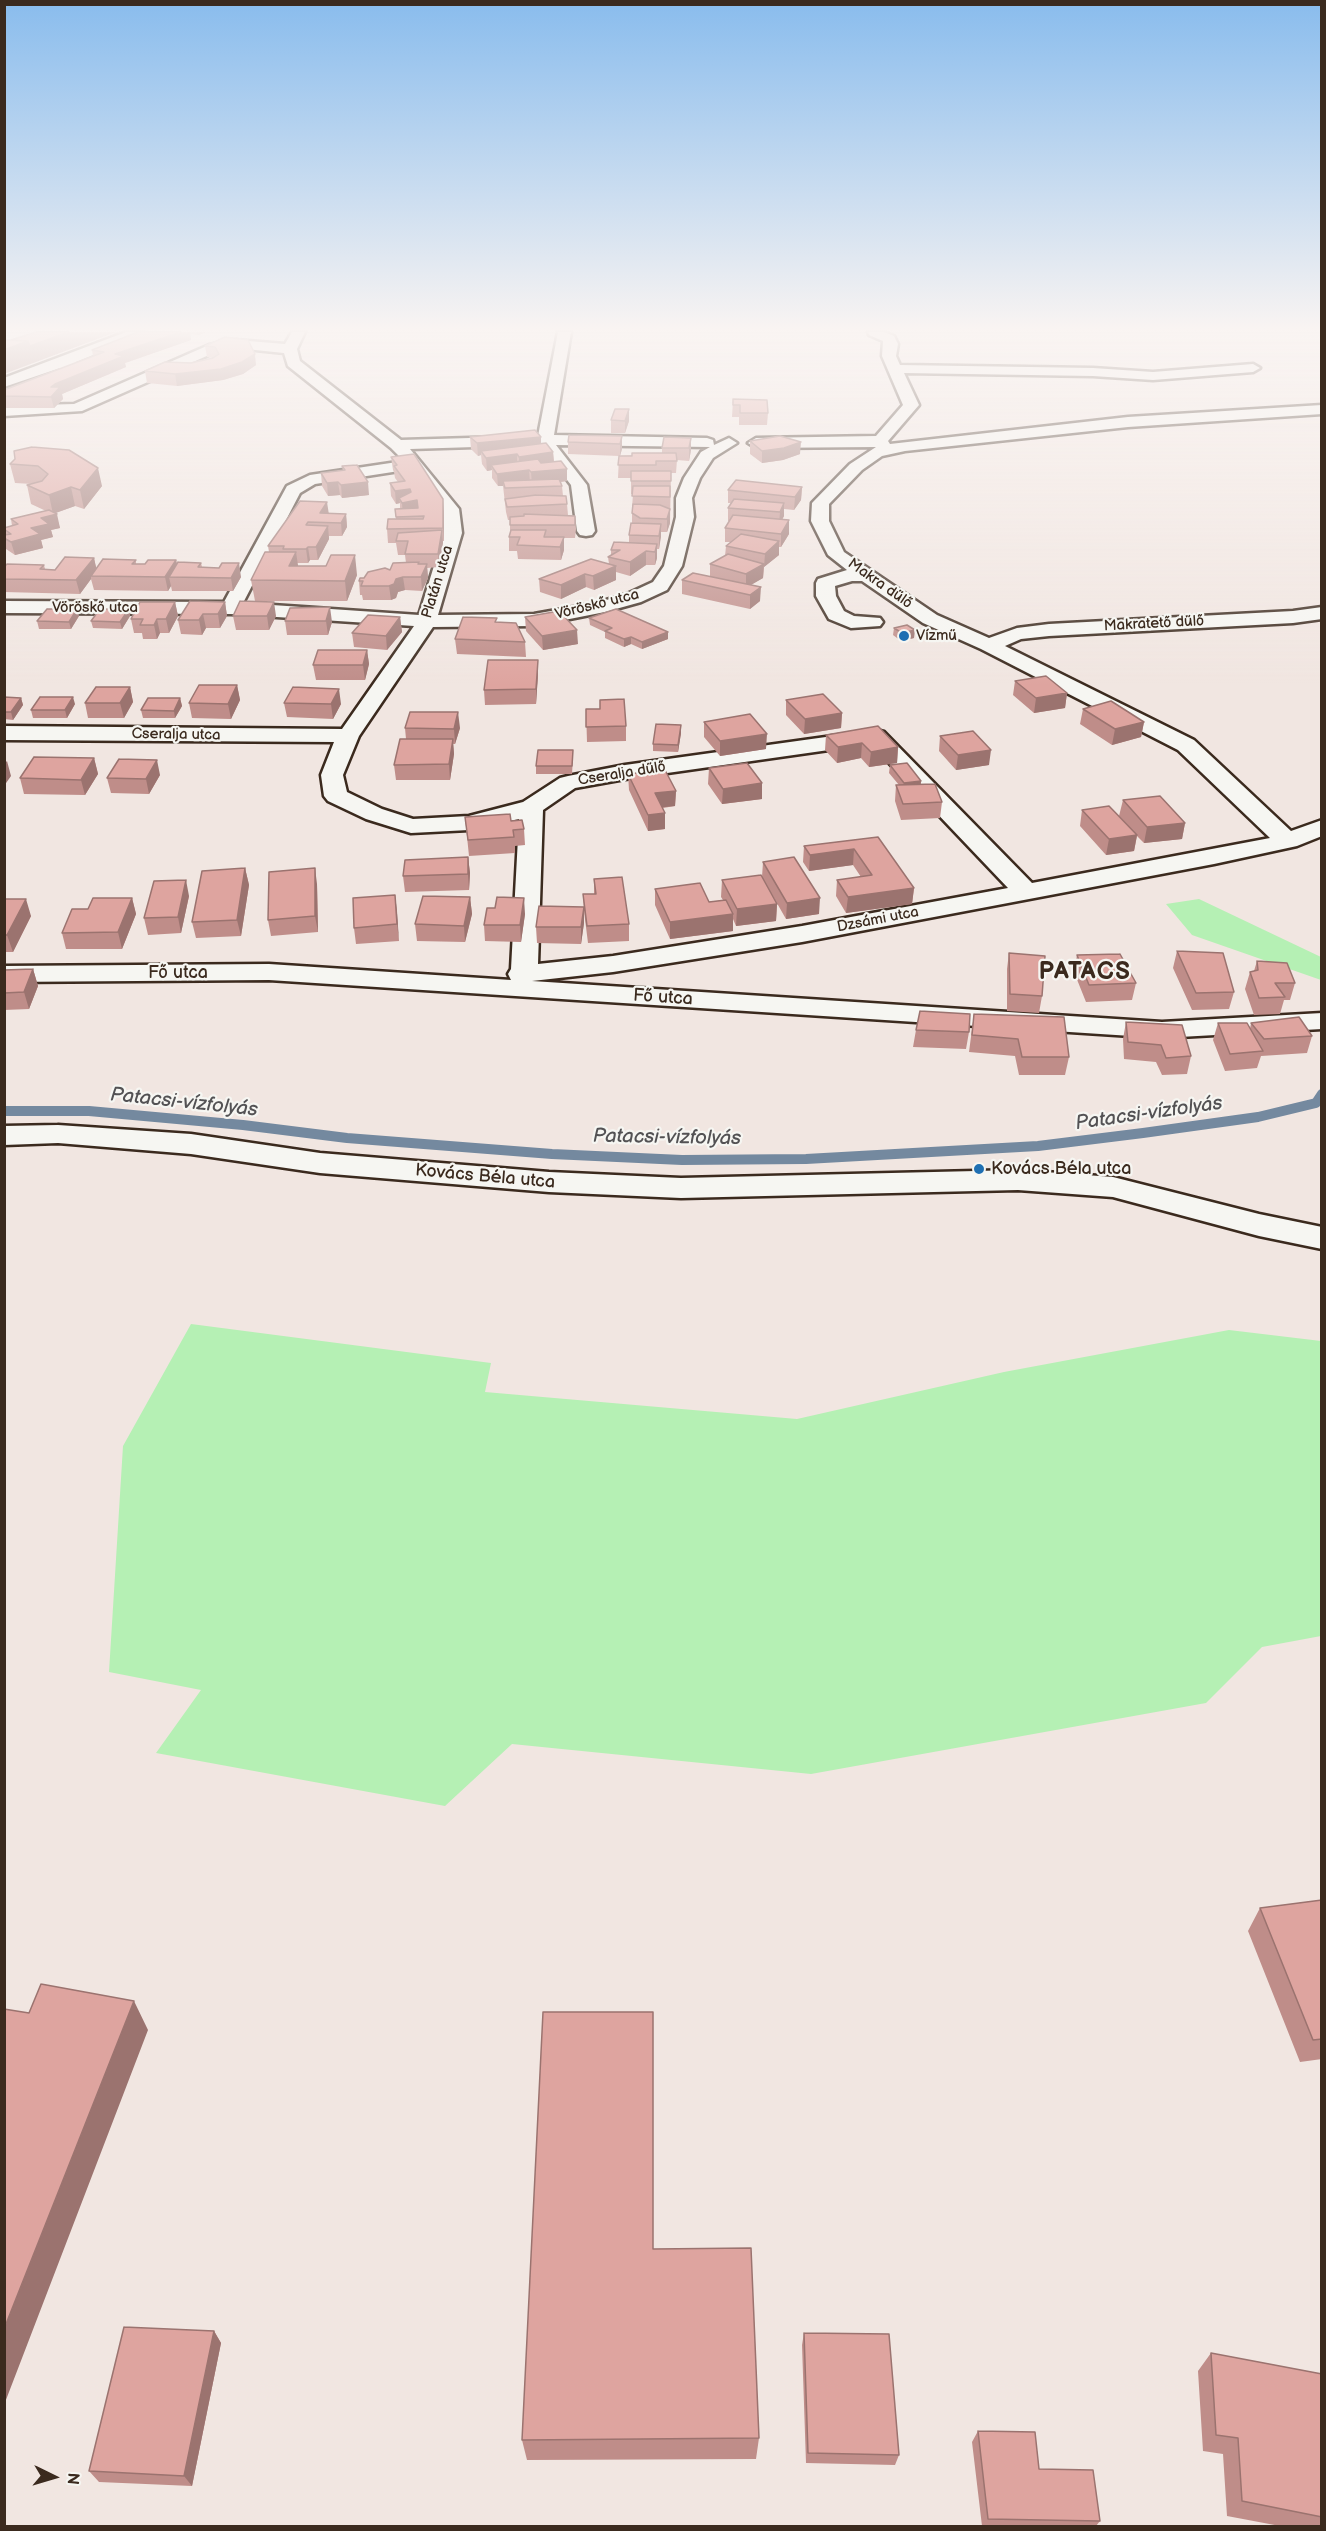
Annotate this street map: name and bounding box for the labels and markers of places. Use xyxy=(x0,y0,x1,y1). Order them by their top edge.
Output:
place label: Vízmű xyxy=(916,627,957,645)
marker: Vízmű xyxy=(897,629,911,643)
place label: Kovács Béla utca xyxy=(991,1158,1131,1180)
marker: Kovács Béla utca xyxy=(972,1162,986,1176)

